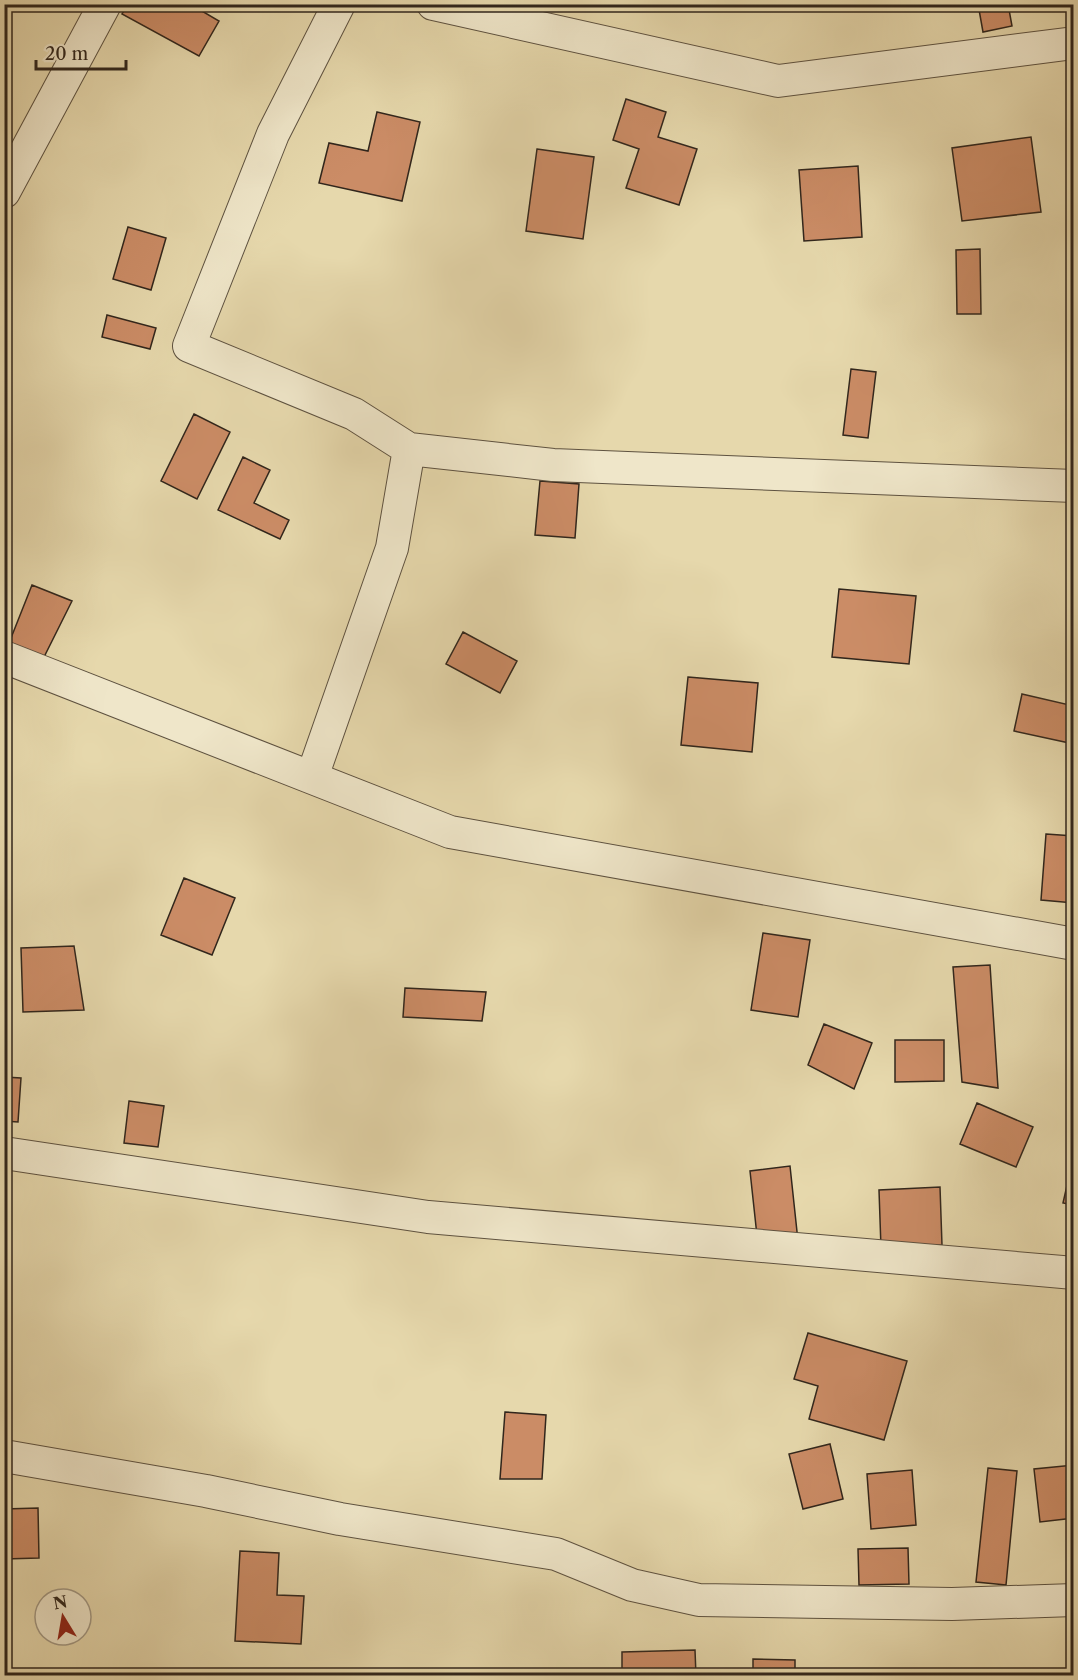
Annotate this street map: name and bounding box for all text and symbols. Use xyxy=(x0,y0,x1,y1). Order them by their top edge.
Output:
scale bar xyxy=(36,33,126,71)
text: 20 m xyxy=(45,43,89,65)
north arrow xyxy=(33,1587,93,1647)
text: N xyxy=(51,1591,69,1613)

